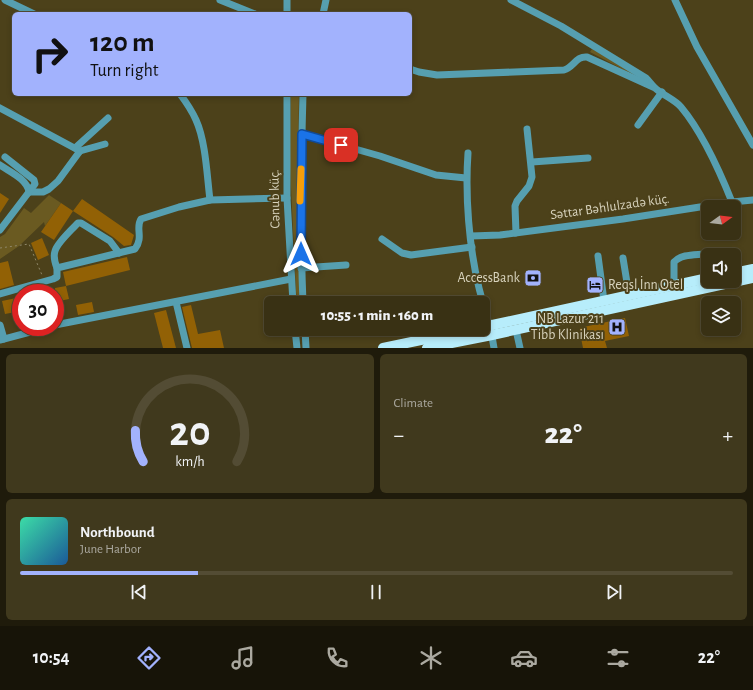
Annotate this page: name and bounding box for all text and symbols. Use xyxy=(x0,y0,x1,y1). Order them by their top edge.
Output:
icon: right xyxy=(24,28,76,80)
text: 120 m xyxy=(90,29,155,57)
text: Turn right xyxy=(90,62,159,80)
pin xyxy=(324,128,358,162)
icon: arrive xyxy=(330,134,352,156)
street label: Cənub küç. xyxy=(267,169,283,229)
street label: Səttar Bəhlulzadə küç. xyxy=(550,192,670,222)
north arrow xyxy=(701,200,741,240)
map controls xyxy=(701,200,741,336)
position arrow xyxy=(280,233,322,275)
button: sound xyxy=(701,248,741,288)
bank icon: AccessBank xyxy=(523,268,543,288)
place label: AccessBank xyxy=(458,271,521,285)
hotel icon: Reqsl İnn Otel xyxy=(585,275,605,295)
place label: Reqsl İnn Otel xyxy=(608,275,683,292)
speed limit sign: 30 xyxy=(12,284,64,336)
button: layers xyxy=(701,296,741,336)
text: 10:55 · 1 min · 160 m xyxy=(321,308,433,323)
place label: NB Lazur 211 Tibb Klinikası xyxy=(531,312,604,342)
hospital icon: NB Lazur 211 Tibb Klinikası xyxy=(607,317,627,337)
text: Climate xyxy=(394,397,433,410)
text: 20 xyxy=(169,411,210,452)
text: 22° xyxy=(545,419,582,449)
text: − xyxy=(394,424,404,446)
text: + xyxy=(722,424,733,446)
text: km/h xyxy=(175,454,204,468)
text: Northbound xyxy=(80,525,155,540)
text: June Harbor xyxy=(80,543,141,556)
icon: previous xyxy=(128,581,150,603)
icon: pause xyxy=(365,581,387,603)
icon: next xyxy=(603,581,625,603)
icon: directions xyxy=(135,644,163,672)
icon: music xyxy=(229,644,257,672)
icon: phone xyxy=(323,644,351,672)
icon: climate xyxy=(417,644,445,672)
icon: car xyxy=(510,644,538,672)
icon: filters xyxy=(604,644,632,672)
text: 10:54 xyxy=(33,649,70,667)
text: 22° xyxy=(698,649,720,667)

